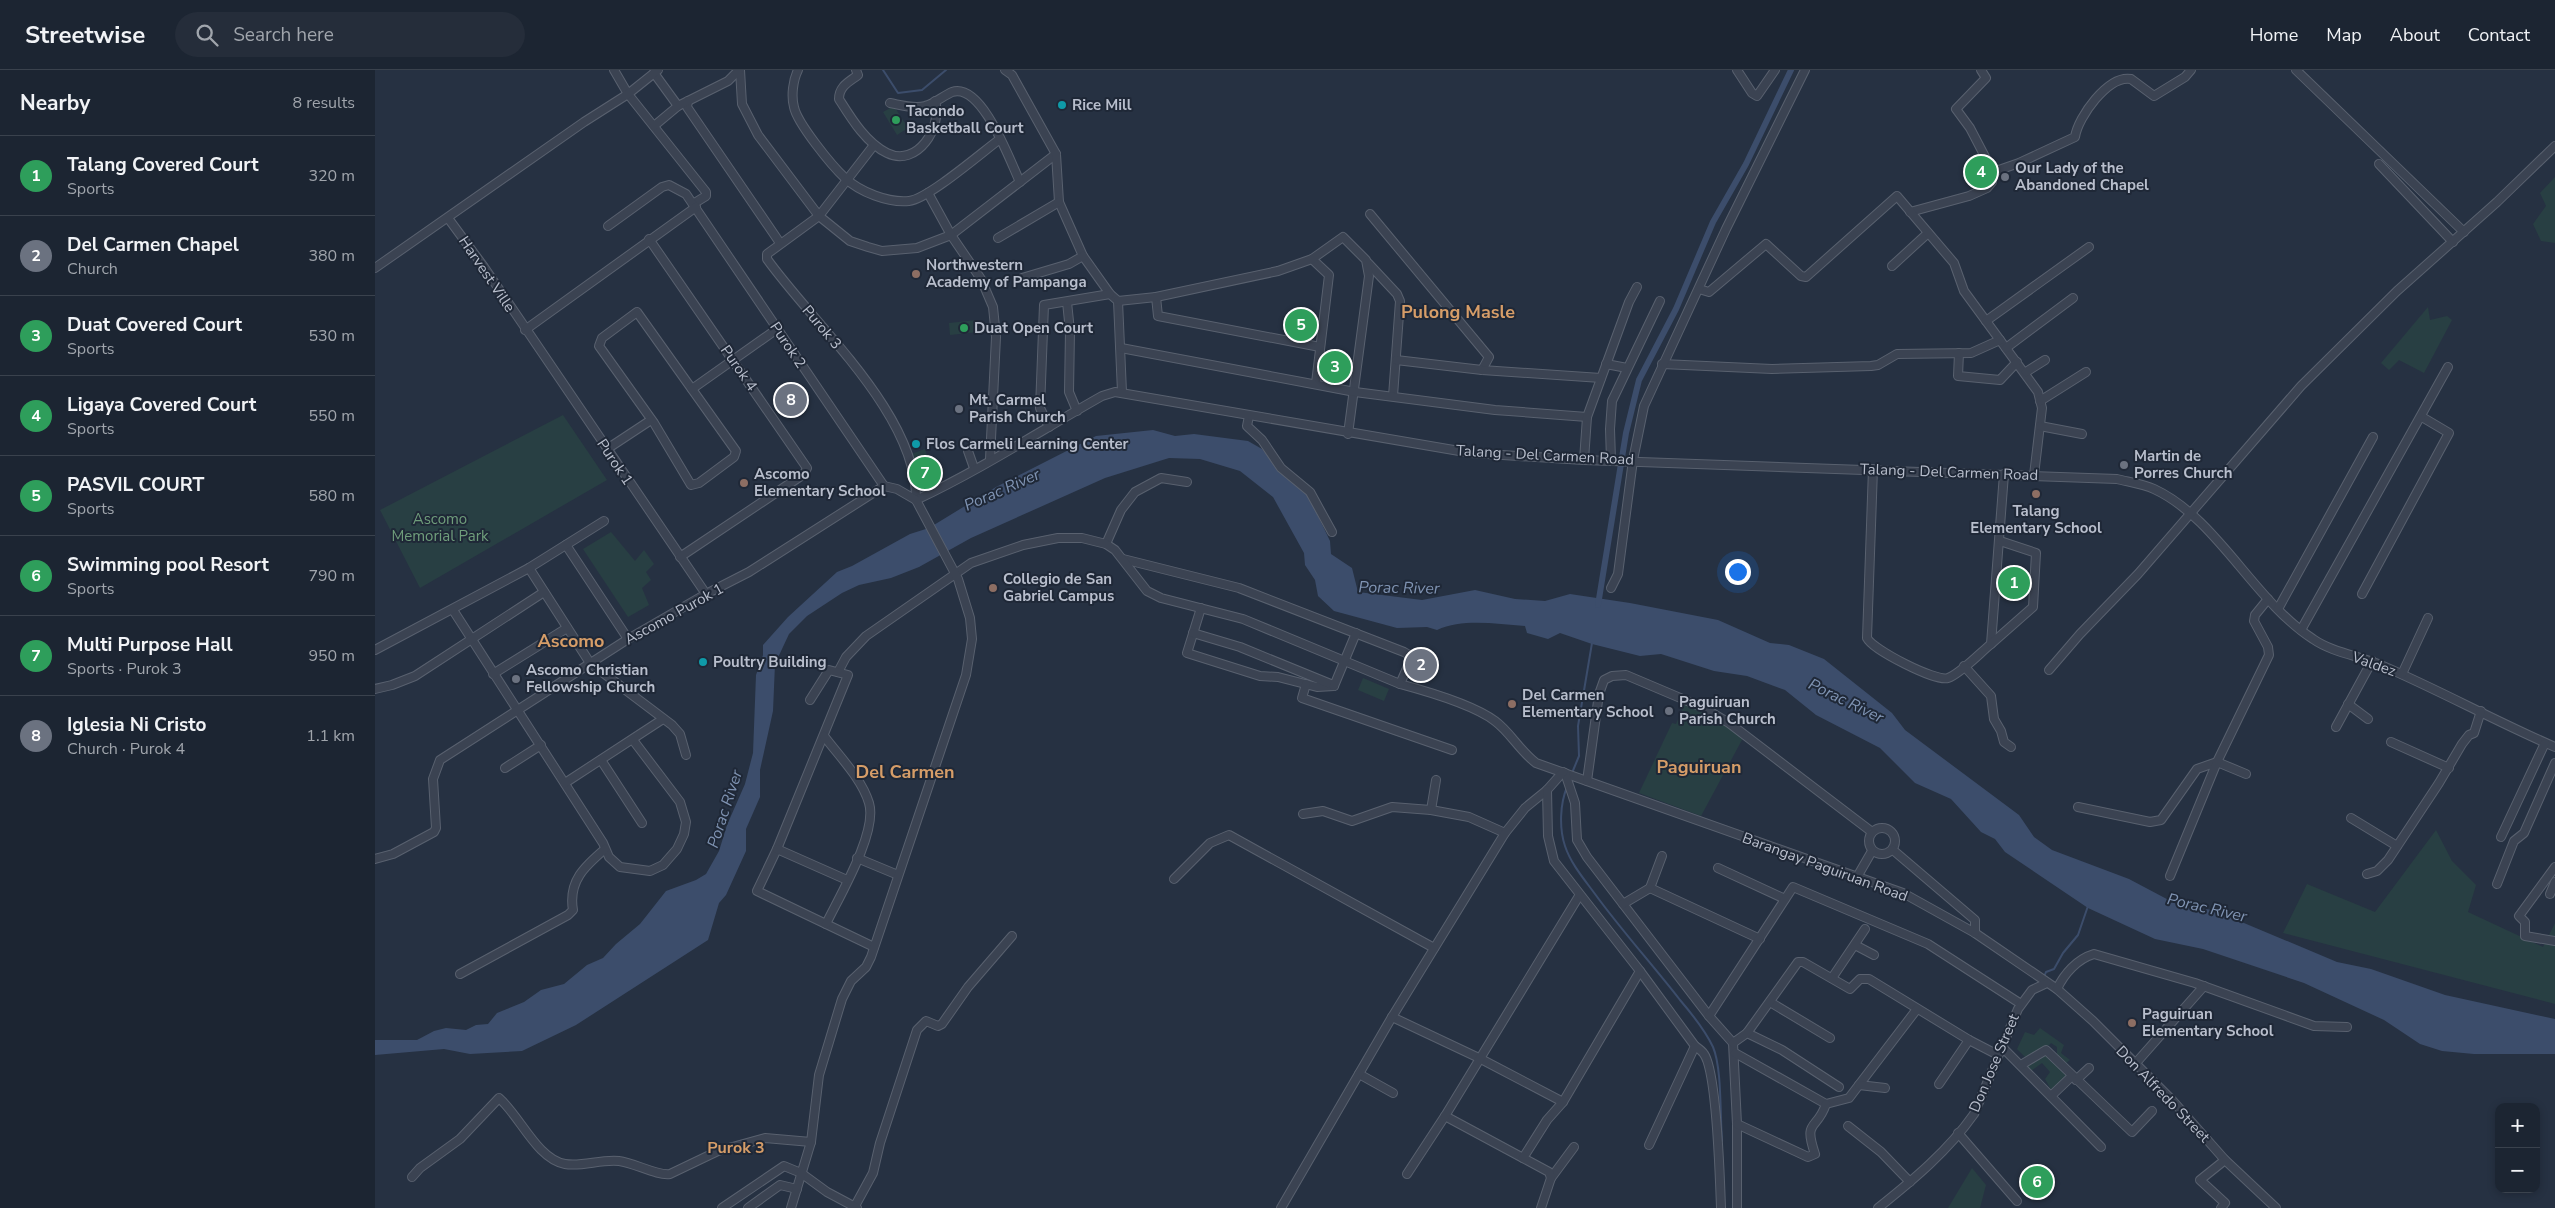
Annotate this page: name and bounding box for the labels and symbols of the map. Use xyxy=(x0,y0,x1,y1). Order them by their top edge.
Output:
place label: Rice Mill xyxy=(1072,95,1132,115)
marker: Rice Mill xyxy=(1056,99,1068,111)
place label: Tacondo Basketball Court xyxy=(906,101,1024,138)
marker: Tacondo Basketball Court xyxy=(890,114,902,126)
pin: 4 xyxy=(1965,153,1997,191)
place label: Our Lady of the Abandoned Chapel xyxy=(2015,158,2149,195)
marker: Our Lady of the Abandoned Chapel xyxy=(1999,171,2011,183)
street label: Harvest Ville xyxy=(454,232,520,316)
place label: Northwestern Academy of Pampanga xyxy=(926,255,1087,292)
marker: Northwestern Academy of Pampanga xyxy=(910,268,922,280)
district label: Pulong Masle xyxy=(1401,300,1515,324)
street label: Purok 3 xyxy=(798,301,846,353)
pin: 5 xyxy=(1285,306,1317,344)
street label: Purok 2 xyxy=(765,318,811,372)
place label: Duat Open Court xyxy=(974,318,1093,338)
marker: Duat Open Court xyxy=(958,322,970,334)
street label: Purok 4 xyxy=(716,341,762,395)
pin: 3 xyxy=(1319,348,1351,386)
pin: 8 xyxy=(775,381,807,419)
place label: Mt. Carmel Parish Church xyxy=(969,390,1066,427)
marker: Mt. Carmel Parish Church xyxy=(953,403,965,415)
place label: Flos Carmeli Learning Center xyxy=(926,434,1129,454)
street label: Purok 1 xyxy=(592,435,638,489)
marker: Flos Carmeli Learning Center xyxy=(910,438,922,450)
street label: Talang - Del Carmen Road xyxy=(1455,440,1635,470)
place label: Martin de Porres Church xyxy=(2134,446,2232,483)
pin: 7 xyxy=(909,454,941,492)
street label: Talang - Del Carmen Road xyxy=(1860,459,2038,485)
marker: Martin de Porres Church xyxy=(2118,459,2130,471)
water label: Porac River xyxy=(960,463,1045,517)
place label: Ascomo Elementary School xyxy=(754,464,886,501)
marker: Ascomo Elementary School xyxy=(738,477,750,489)
marker: Talang Elementary School xyxy=(2030,488,2042,500)
place label: Talang Elementary School xyxy=(1970,501,2102,538)
park label: Ascomo Memorial Park xyxy=(391,509,489,546)
your location xyxy=(1725,559,1751,585)
pin: 1 xyxy=(1998,564,2030,602)
place label: Collegio de San Gabriel Campus xyxy=(1003,569,1114,606)
water label: Porac River xyxy=(1358,576,1441,600)
street label: Ascomo Purok 1 xyxy=(621,579,727,649)
marker: Collegio de San Gabriel Campus xyxy=(987,582,999,594)
district label: Ascomo xyxy=(538,629,604,653)
pin: 2 xyxy=(1405,646,1437,684)
street label: Valdez xyxy=(2348,646,2399,681)
place label: Poultry Building xyxy=(713,652,827,672)
marker: Poultry Building xyxy=(697,656,709,668)
place label: Ascomo Christian Fellowship Church xyxy=(526,660,655,697)
marker: Ascomo Christian Fellowship Church xyxy=(510,673,522,685)
water label: Porac River xyxy=(1805,673,1888,729)
place label: Del Carmen Elementary School xyxy=(1522,685,1654,722)
place label: Paguiruan Parish Church xyxy=(1679,692,1776,729)
marker: Del Carmen Elementary School xyxy=(1506,698,1518,710)
marker: Paguiruan Parish Church xyxy=(1663,705,1675,717)
district label: Paguiruan xyxy=(1657,755,1741,779)
district label: Del Carmen xyxy=(856,760,954,784)
water label: Porac River xyxy=(702,766,748,851)
street label: Barangay Paguiruan Road xyxy=(1739,828,1911,906)
water label: Porac River xyxy=(2165,888,2250,928)
place label: Paguiruan Elementary School xyxy=(2142,1004,2274,1041)
street label: Don Jose Street xyxy=(1964,1010,2024,1115)
marker: Paguiruan Elementary School xyxy=(2126,1017,2138,1029)
street label: Don Alfredo Street xyxy=(2112,1041,2215,1147)
district label: Purok 3 xyxy=(707,1137,765,1159)
pin: 6 xyxy=(2021,1163,2053,1201)

